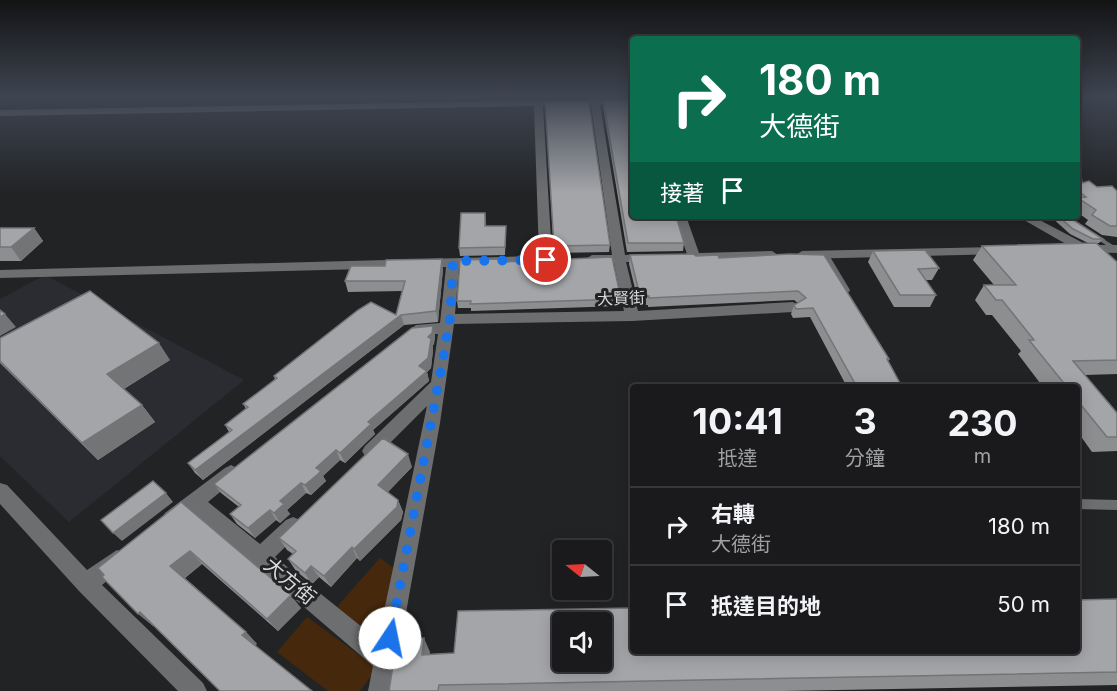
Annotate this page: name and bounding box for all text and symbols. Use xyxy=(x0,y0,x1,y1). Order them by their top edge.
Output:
text: 180 m xyxy=(759,54,881,105)
icon: right xyxy=(660,60,738,138)
text: 大德街 xyxy=(759,110,840,143)
icon: arrive xyxy=(716,174,749,207)
text: 接著 xyxy=(660,180,704,206)
pin xyxy=(520,234,571,285)
icon: arrive xyxy=(529,243,562,276)
street label: 大賢街 xyxy=(597,287,645,309)
text: 10:41 xyxy=(692,399,783,443)
text: 3 xyxy=(853,399,877,443)
text: 230 xyxy=(947,401,1018,445)
text: m xyxy=(974,444,991,468)
text: 抵達 xyxy=(718,446,758,470)
text: 分鐘 xyxy=(845,446,885,470)
text: 右轉 xyxy=(711,501,755,527)
icon: right xyxy=(660,510,693,543)
text: 180 m xyxy=(988,513,1050,539)
text: 大德街 xyxy=(711,532,771,556)
north arrow xyxy=(552,540,612,600)
map controls xyxy=(552,540,612,672)
street label: 大方街 xyxy=(259,553,321,609)
icon: arrive xyxy=(660,588,693,621)
text: 50 m xyxy=(997,591,1050,617)
text: 抵達目的地 xyxy=(711,593,821,619)
position arrow xyxy=(358,606,422,670)
button: sound xyxy=(552,612,612,672)

